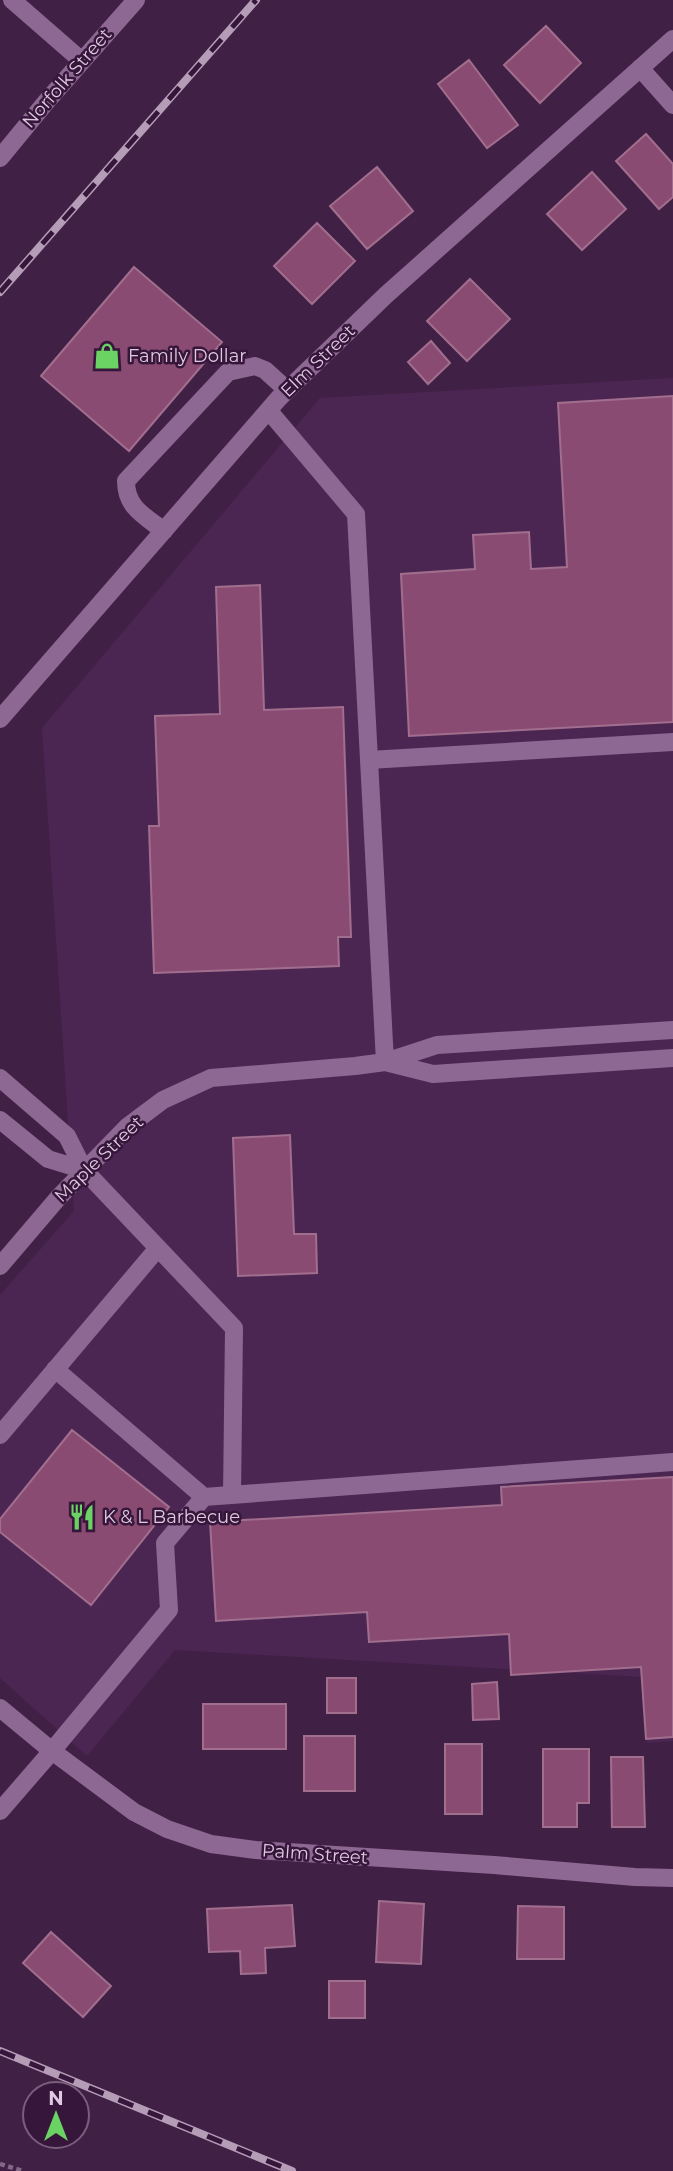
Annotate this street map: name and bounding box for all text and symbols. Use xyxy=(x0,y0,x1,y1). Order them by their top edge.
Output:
street label: Norfolk Street xyxy=(18,24,116,132)
street label: Elm Street xyxy=(276,320,360,402)
shop icon: Family Dollar xyxy=(92,341,122,371)
place label: Family Dollar xyxy=(128,345,247,367)
street label: Maple Street xyxy=(50,1111,148,1207)
restaurant icon: K & L Barbecue xyxy=(67,1502,97,1532)
place label: K & L Barbecue xyxy=(103,1506,240,1528)
street label: Palm Street xyxy=(261,1839,369,1869)
north arrow xyxy=(21,2080,91,2150)
text: N xyxy=(48,2087,64,2110)

